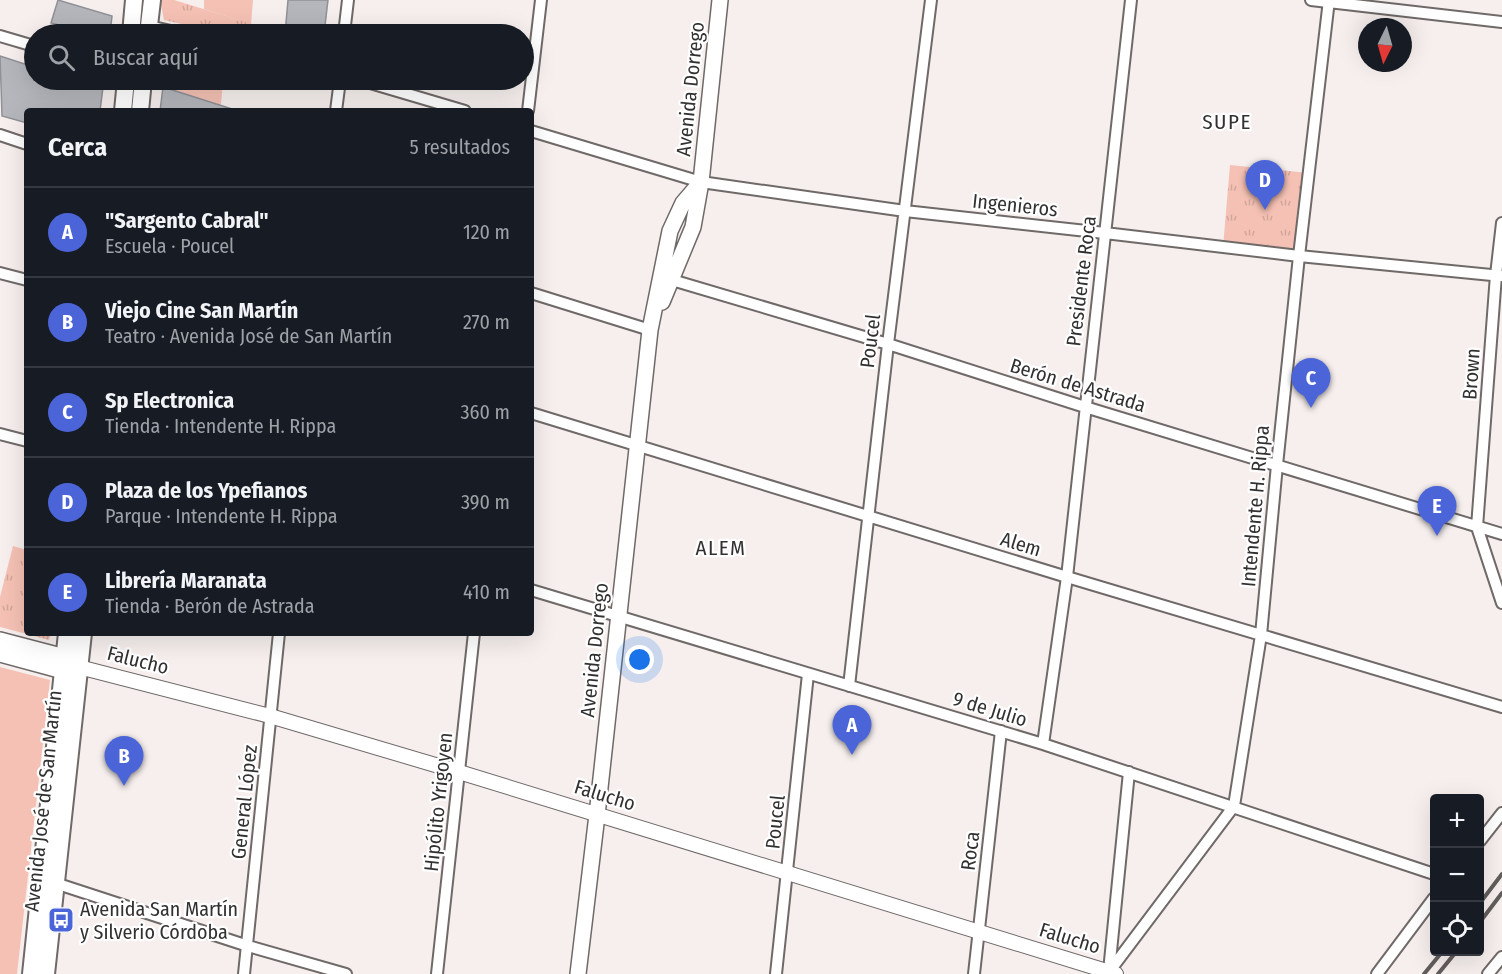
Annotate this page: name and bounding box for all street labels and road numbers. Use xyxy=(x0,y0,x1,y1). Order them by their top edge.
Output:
street label: Avenida Dorrego xyxy=(671,21,709,157)
street label: Ingenieros xyxy=(971,189,1059,221)
street label: Presidente Roca xyxy=(1061,214,1101,348)
street label: Poucel xyxy=(855,313,885,369)
street label: Brown xyxy=(1457,347,1485,401)
street label: Berón de Astrada xyxy=(1007,353,1149,417)
street label: Intendente H. Rippa xyxy=(1236,424,1274,588)
street label: Alem xyxy=(998,527,1044,561)
street label: Avenida Dorrego xyxy=(575,582,613,718)
street label: Falucho xyxy=(105,641,171,679)
street label: 9 de Julio xyxy=(950,686,1030,732)
street label: Avenida José de San Martín xyxy=(19,689,67,913)
street label: Hipólito Yrigoyen xyxy=(419,731,457,873)
street label: General López xyxy=(226,744,262,860)
street label: Falucho xyxy=(572,774,638,816)
street label: Poucel xyxy=(760,794,790,850)
street label: Roca xyxy=(956,830,984,872)
street label: Falucho xyxy=(1037,917,1103,959)

